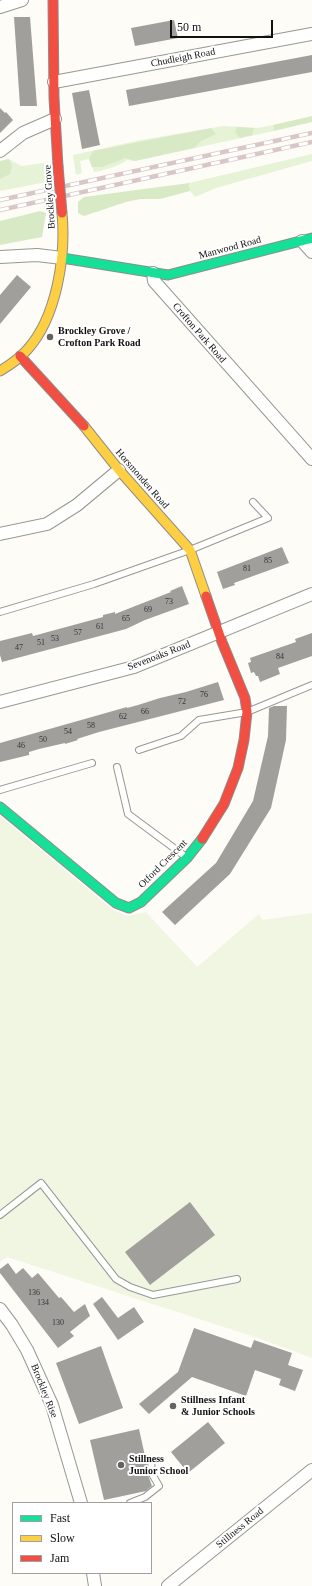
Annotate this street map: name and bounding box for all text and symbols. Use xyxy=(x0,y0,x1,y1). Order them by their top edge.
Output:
scale bar xyxy=(172,12,275,38)
text: 50 m xyxy=(177,20,201,34)
street label: Chudleigh Road xyxy=(150,46,216,70)
street label: Brockley Grove xyxy=(42,165,58,229)
street label: Manwood Road xyxy=(197,234,263,262)
street label: Crofton Park Road xyxy=(170,301,228,365)
place label: Brockley Grove / Crofton Park Road xyxy=(58,325,141,348)
marker: Brockley Grove / Crofton Park Road xyxy=(45,332,55,342)
street label: Horsmonden Road xyxy=(113,447,171,511)
house number: 85 xyxy=(264,556,272,566)
house number: 81 xyxy=(243,564,251,574)
house number: 73 xyxy=(165,597,173,607)
house number: 69 xyxy=(144,605,152,615)
house number: 65 xyxy=(122,614,130,624)
house number: 61 xyxy=(96,622,104,632)
house number: 57 xyxy=(74,628,82,638)
house number: 53 xyxy=(51,634,59,644)
house number: 51 xyxy=(37,638,45,648)
street label: Sevenoaks Road xyxy=(126,639,192,673)
house number: 47 xyxy=(15,643,23,653)
house number: 84 xyxy=(276,652,284,662)
house number: 76 xyxy=(200,690,208,700)
house number: 72 xyxy=(178,697,186,707)
house number: 66 xyxy=(141,707,149,717)
house number: 62 xyxy=(119,712,127,722)
house number: 58 xyxy=(87,721,95,731)
house number: 54 xyxy=(64,727,72,737)
house number: 50 xyxy=(39,735,47,745)
house number: 46 xyxy=(17,741,25,751)
street label: Otford Crescent xyxy=(136,837,190,891)
house number: 136 xyxy=(28,1288,40,1298)
house number: 134 xyxy=(37,1298,49,1308)
house number: 130 xyxy=(52,1318,64,1328)
street label: Brockley Rise xyxy=(28,1362,60,1420)
place label: Stillness Infant & Junior Schools xyxy=(181,1394,255,1418)
marker: Stillness Infant & Junior Schools xyxy=(168,1401,178,1411)
place label: Stillness Junior School xyxy=(129,1453,188,1476)
marker: Stillness Junior School xyxy=(116,1460,126,1470)
legend xyxy=(12,1502,152,1574)
street label: Stillness Road xyxy=(214,1505,266,1551)
text: Fast xyxy=(50,1511,70,1525)
text: Slow xyxy=(50,1531,75,1545)
text: Jam xyxy=(50,1551,69,1565)

